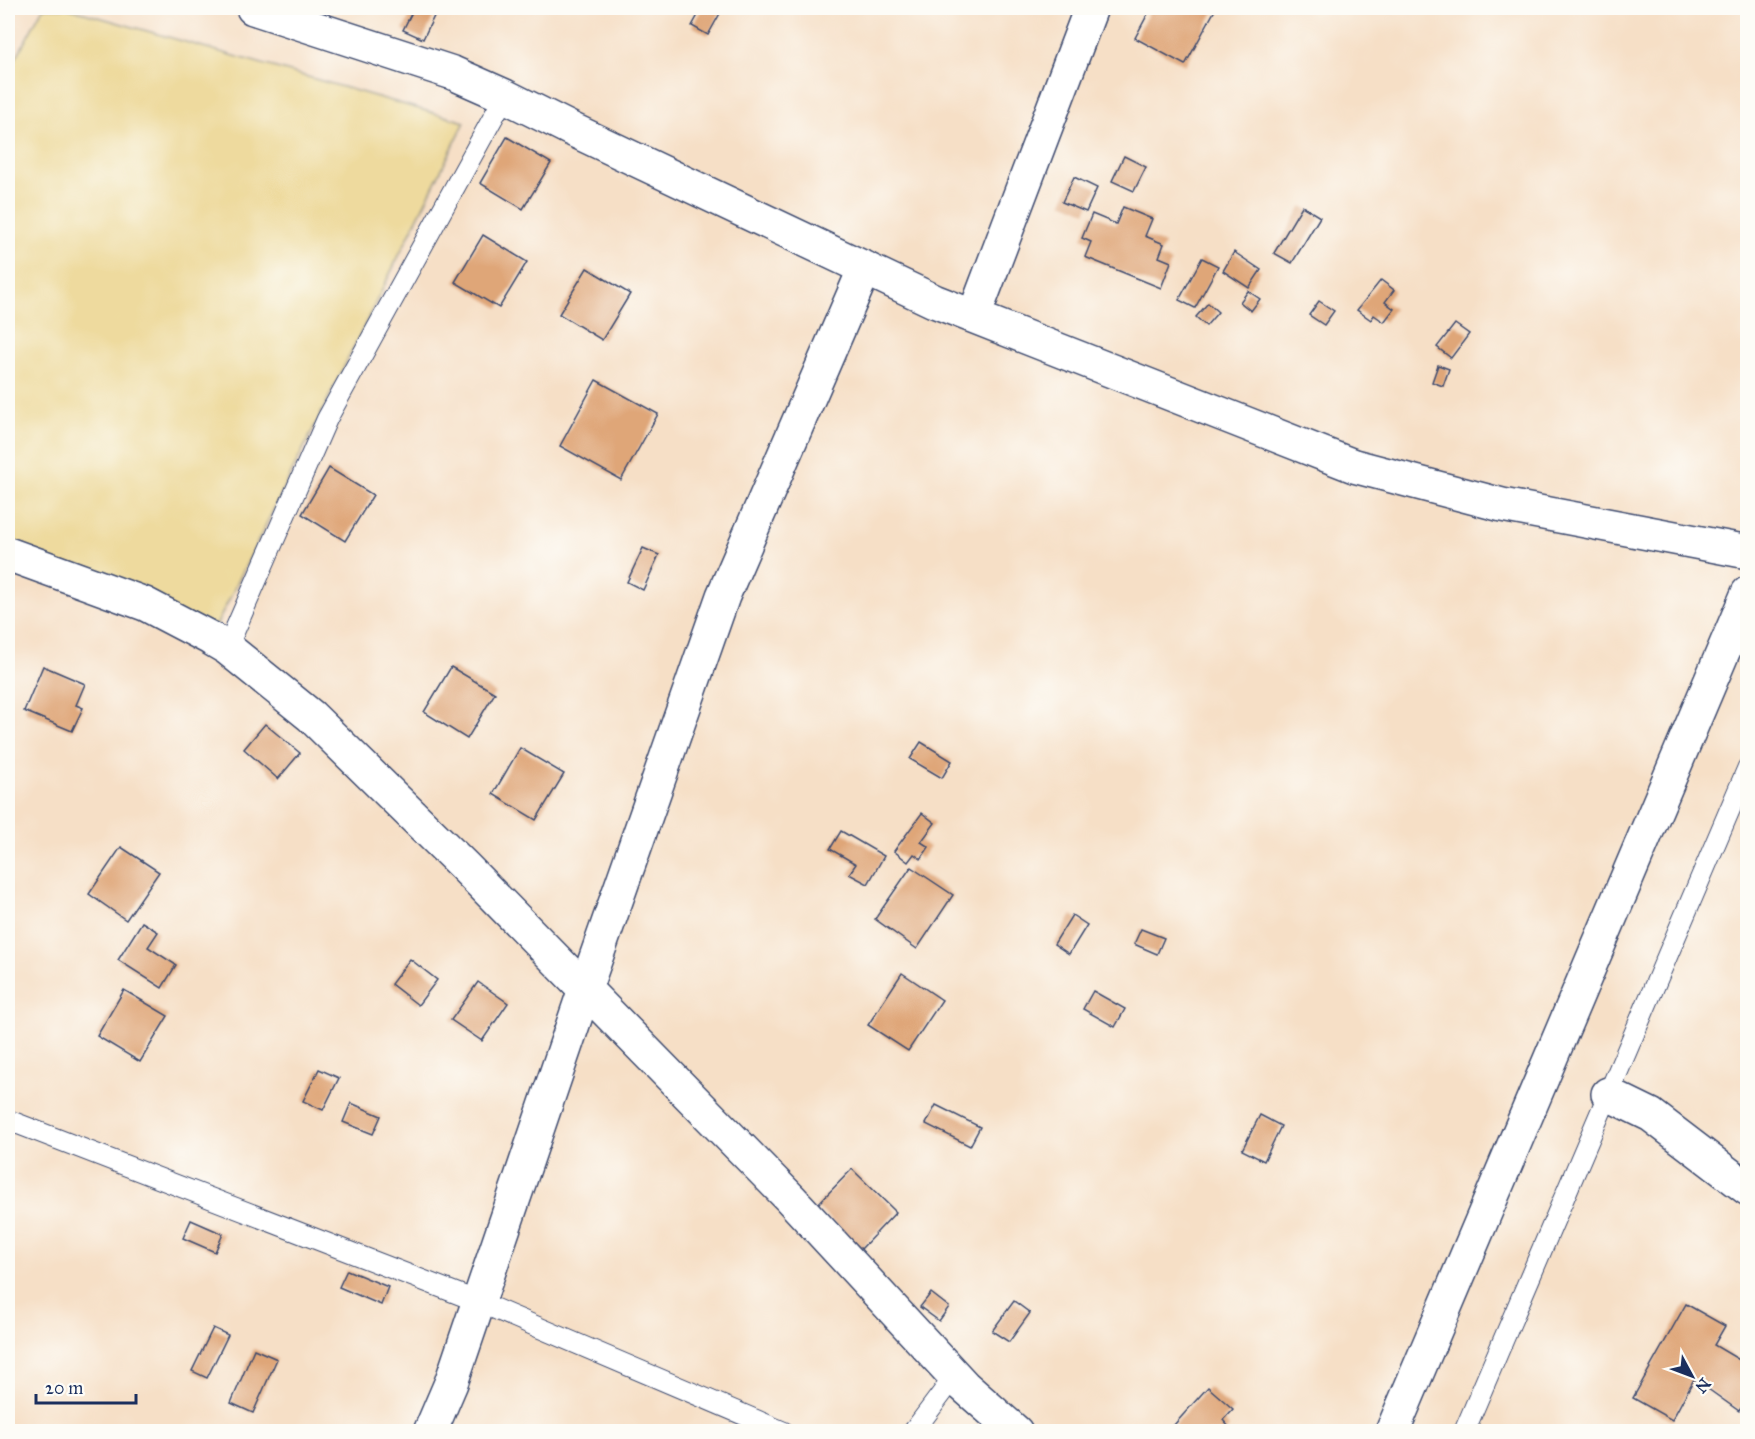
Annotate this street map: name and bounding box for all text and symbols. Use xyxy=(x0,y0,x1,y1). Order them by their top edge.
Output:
north arrow xyxy=(1662,1346,1722,1406)
scale bar xyxy=(36,1367,136,1405)
text: N xyxy=(1691,1374,1715,1397)
text: 20 m xyxy=(45,1377,83,1399)

